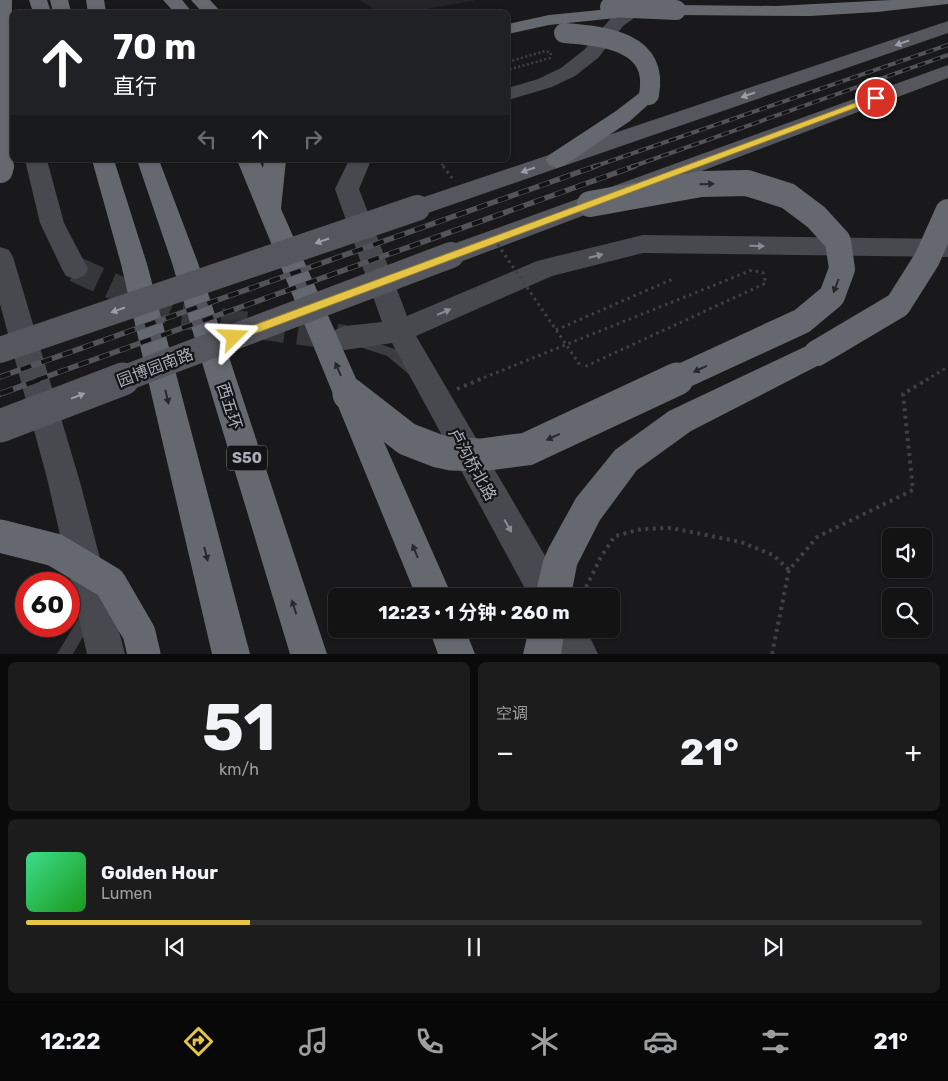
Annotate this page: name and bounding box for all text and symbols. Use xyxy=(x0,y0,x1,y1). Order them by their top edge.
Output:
text: 70 m xyxy=(113,26,196,68)
icon: ahead xyxy=(30,30,95,95)
one-way arrow xyxy=(894,39,909,47)
text: 直行 xyxy=(113,73,157,100)
pin xyxy=(855,77,897,119)
icon: arrive xyxy=(862,84,890,112)
one-way arrow xyxy=(740,91,755,99)
icon: left xyxy=(193,125,221,153)
icon: ahead xyxy=(246,125,274,153)
icon: right xyxy=(299,125,327,153)
one-way arrow xyxy=(520,166,535,174)
one-way arrow xyxy=(699,179,715,187)
one-way arrow xyxy=(314,237,329,245)
one-way arrow xyxy=(749,243,765,251)
one-way arrow xyxy=(588,252,603,260)
one-way arrow xyxy=(832,279,840,294)
one-way arrow xyxy=(110,306,125,314)
one-way arrow xyxy=(437,307,451,315)
position arrow xyxy=(207,310,259,362)
street label: 园博园南路 xyxy=(114,344,196,391)
one-way arrow xyxy=(334,362,342,376)
one-way arrow xyxy=(693,365,707,373)
street label: 西五环 xyxy=(213,380,246,432)
one-way arrow xyxy=(163,389,171,404)
one-way arrow xyxy=(71,392,86,399)
street label: 卢沟桥北路 xyxy=(445,425,500,504)
one-way arrow xyxy=(545,433,560,441)
road number: S50 xyxy=(227,446,267,470)
one-way arrow xyxy=(504,520,513,533)
map controls xyxy=(882,528,932,638)
button: sound xyxy=(882,528,932,578)
one-way arrow xyxy=(411,543,419,558)
one-way arrow xyxy=(203,547,211,562)
speed limit sign: 60 xyxy=(15,572,80,637)
button: search xyxy=(882,588,932,638)
one-way arrow xyxy=(290,599,298,614)
text: 12:23 · 1 分钟 · 260 m xyxy=(378,601,570,624)
text: 51 xyxy=(202,689,276,766)
text: 空调 xyxy=(496,704,528,723)
text: 21° xyxy=(680,729,739,775)
text: − xyxy=(496,736,514,769)
text: + xyxy=(905,736,922,769)
text: km/h xyxy=(219,760,259,779)
text: Golden Hour xyxy=(101,861,218,884)
text: Lumen xyxy=(101,884,152,903)
icon: previous xyxy=(161,933,189,961)
icon: pause xyxy=(460,933,488,961)
icon: next xyxy=(759,933,787,961)
icon: directions xyxy=(181,1024,216,1059)
icon: music xyxy=(296,1024,331,1059)
icon: phone xyxy=(412,1024,447,1059)
icon: climate xyxy=(527,1024,562,1059)
icon: car xyxy=(643,1024,678,1059)
icon: filters xyxy=(758,1024,793,1059)
text: 12:22 xyxy=(40,1028,100,1055)
text: 21° xyxy=(873,1028,908,1055)

